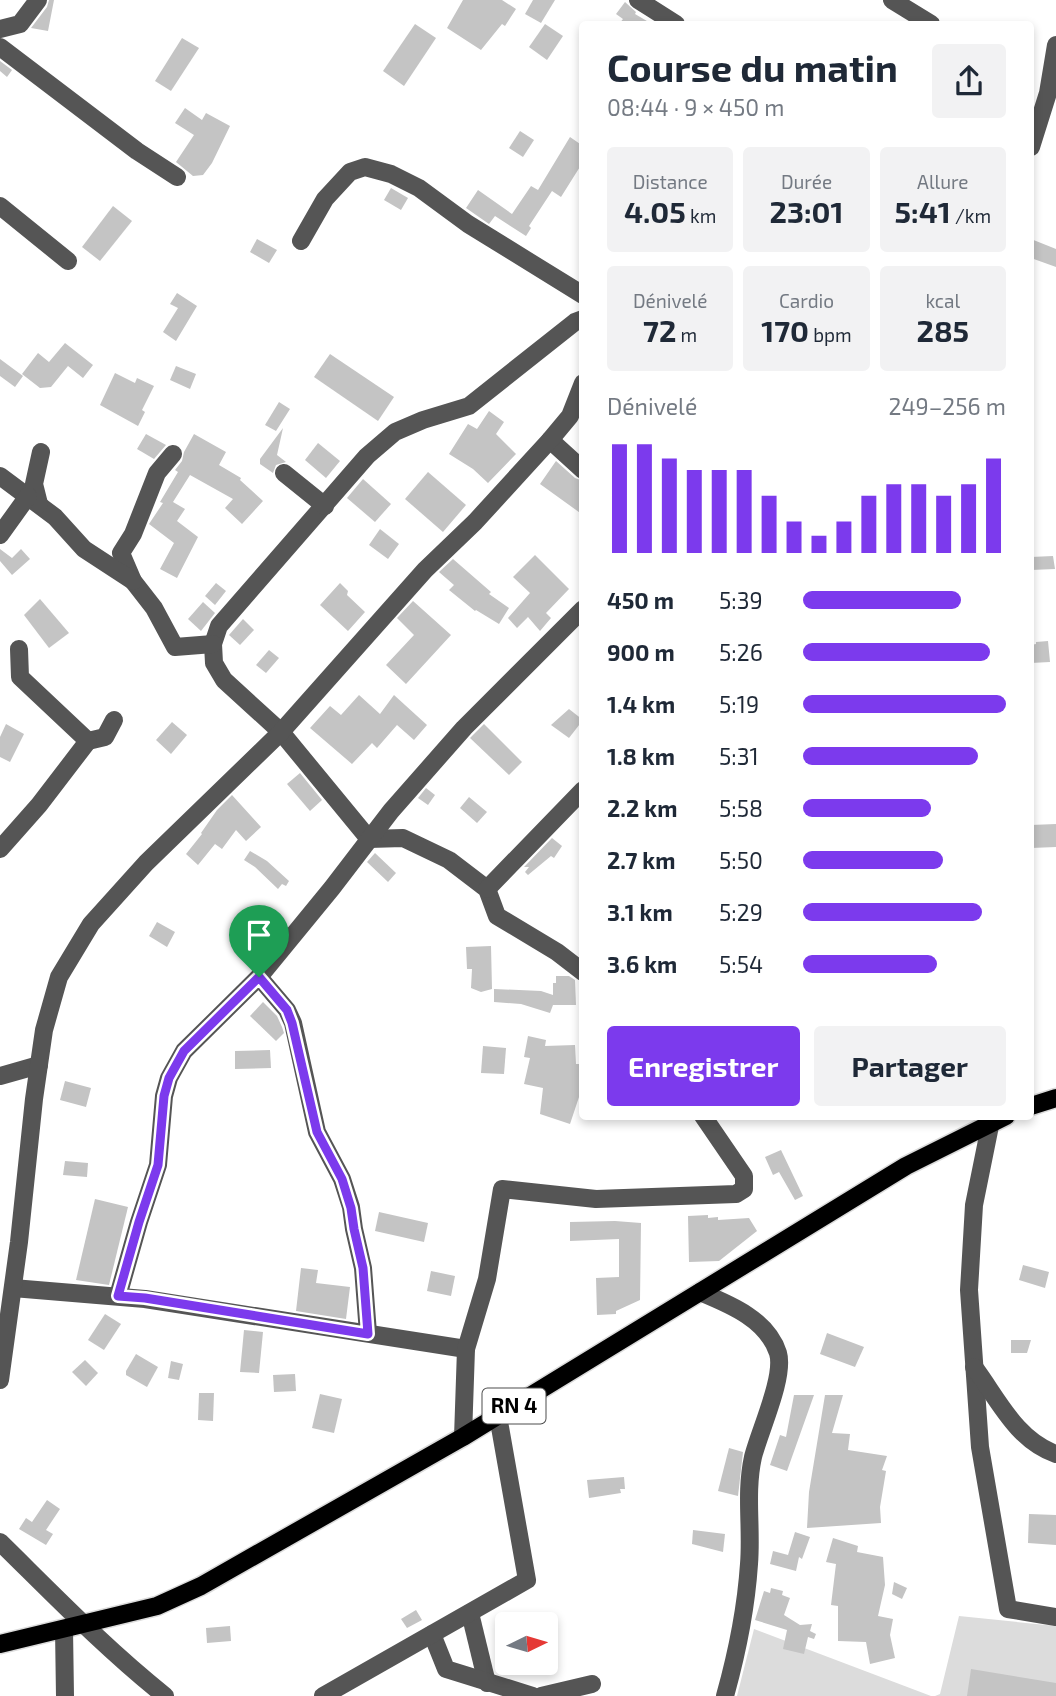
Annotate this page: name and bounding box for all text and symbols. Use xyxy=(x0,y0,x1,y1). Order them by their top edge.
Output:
text: Course du matin xyxy=(607,44,898,90)
button: share xyxy=(932,44,1006,118)
text: 08:44 · 9 × 450 m xyxy=(607,93,784,121)
text: Distance xyxy=(633,170,708,193)
text: Durée xyxy=(781,170,832,193)
text: Allure xyxy=(917,170,969,193)
text: 4.05 xyxy=(624,193,686,229)
text: 23:01 xyxy=(769,193,844,229)
text: 5:41 xyxy=(894,193,951,229)
text: km xyxy=(686,204,716,227)
text: /km xyxy=(951,204,991,227)
text: Dénivelé xyxy=(633,289,707,312)
text: Cardio xyxy=(779,289,834,312)
text: kcal xyxy=(925,289,960,312)
text: 72 xyxy=(643,312,676,348)
text: 170 xyxy=(761,312,809,348)
text: 285 xyxy=(916,312,969,348)
text: m xyxy=(676,323,697,346)
text: bpm xyxy=(809,323,852,346)
text: Dénivelé xyxy=(607,392,697,420)
text: 249–256 m xyxy=(888,392,1006,420)
text: 450 m xyxy=(607,586,674,614)
text: 5:39 xyxy=(719,586,763,614)
text: 900 m xyxy=(607,638,675,666)
text: 5:26 xyxy=(719,638,763,666)
text: 1.4 km xyxy=(607,690,675,718)
text: 5:19 xyxy=(719,690,759,718)
text: 1.8 km xyxy=(607,742,675,770)
text: 5:31 xyxy=(719,742,759,770)
text: 2.2 km xyxy=(607,794,677,822)
text: 5:58 xyxy=(719,794,763,822)
text: 2.7 km xyxy=(607,846,675,874)
text: 5:50 xyxy=(719,846,763,874)
text: 3.1 km xyxy=(607,898,673,926)
text: 5:29 xyxy=(719,898,763,926)
pin xyxy=(229,905,289,977)
icon: arrive xyxy=(240,916,278,954)
text: 3.6 km xyxy=(607,950,677,978)
text: 5:54 xyxy=(719,950,763,978)
button: Enregistrer xyxy=(607,1026,800,1106)
button: Partager xyxy=(814,1026,1006,1106)
road number: RN 4 xyxy=(482,1388,546,1424)
north arrow xyxy=(495,1612,558,1675)
map controls xyxy=(495,1612,558,1675)

